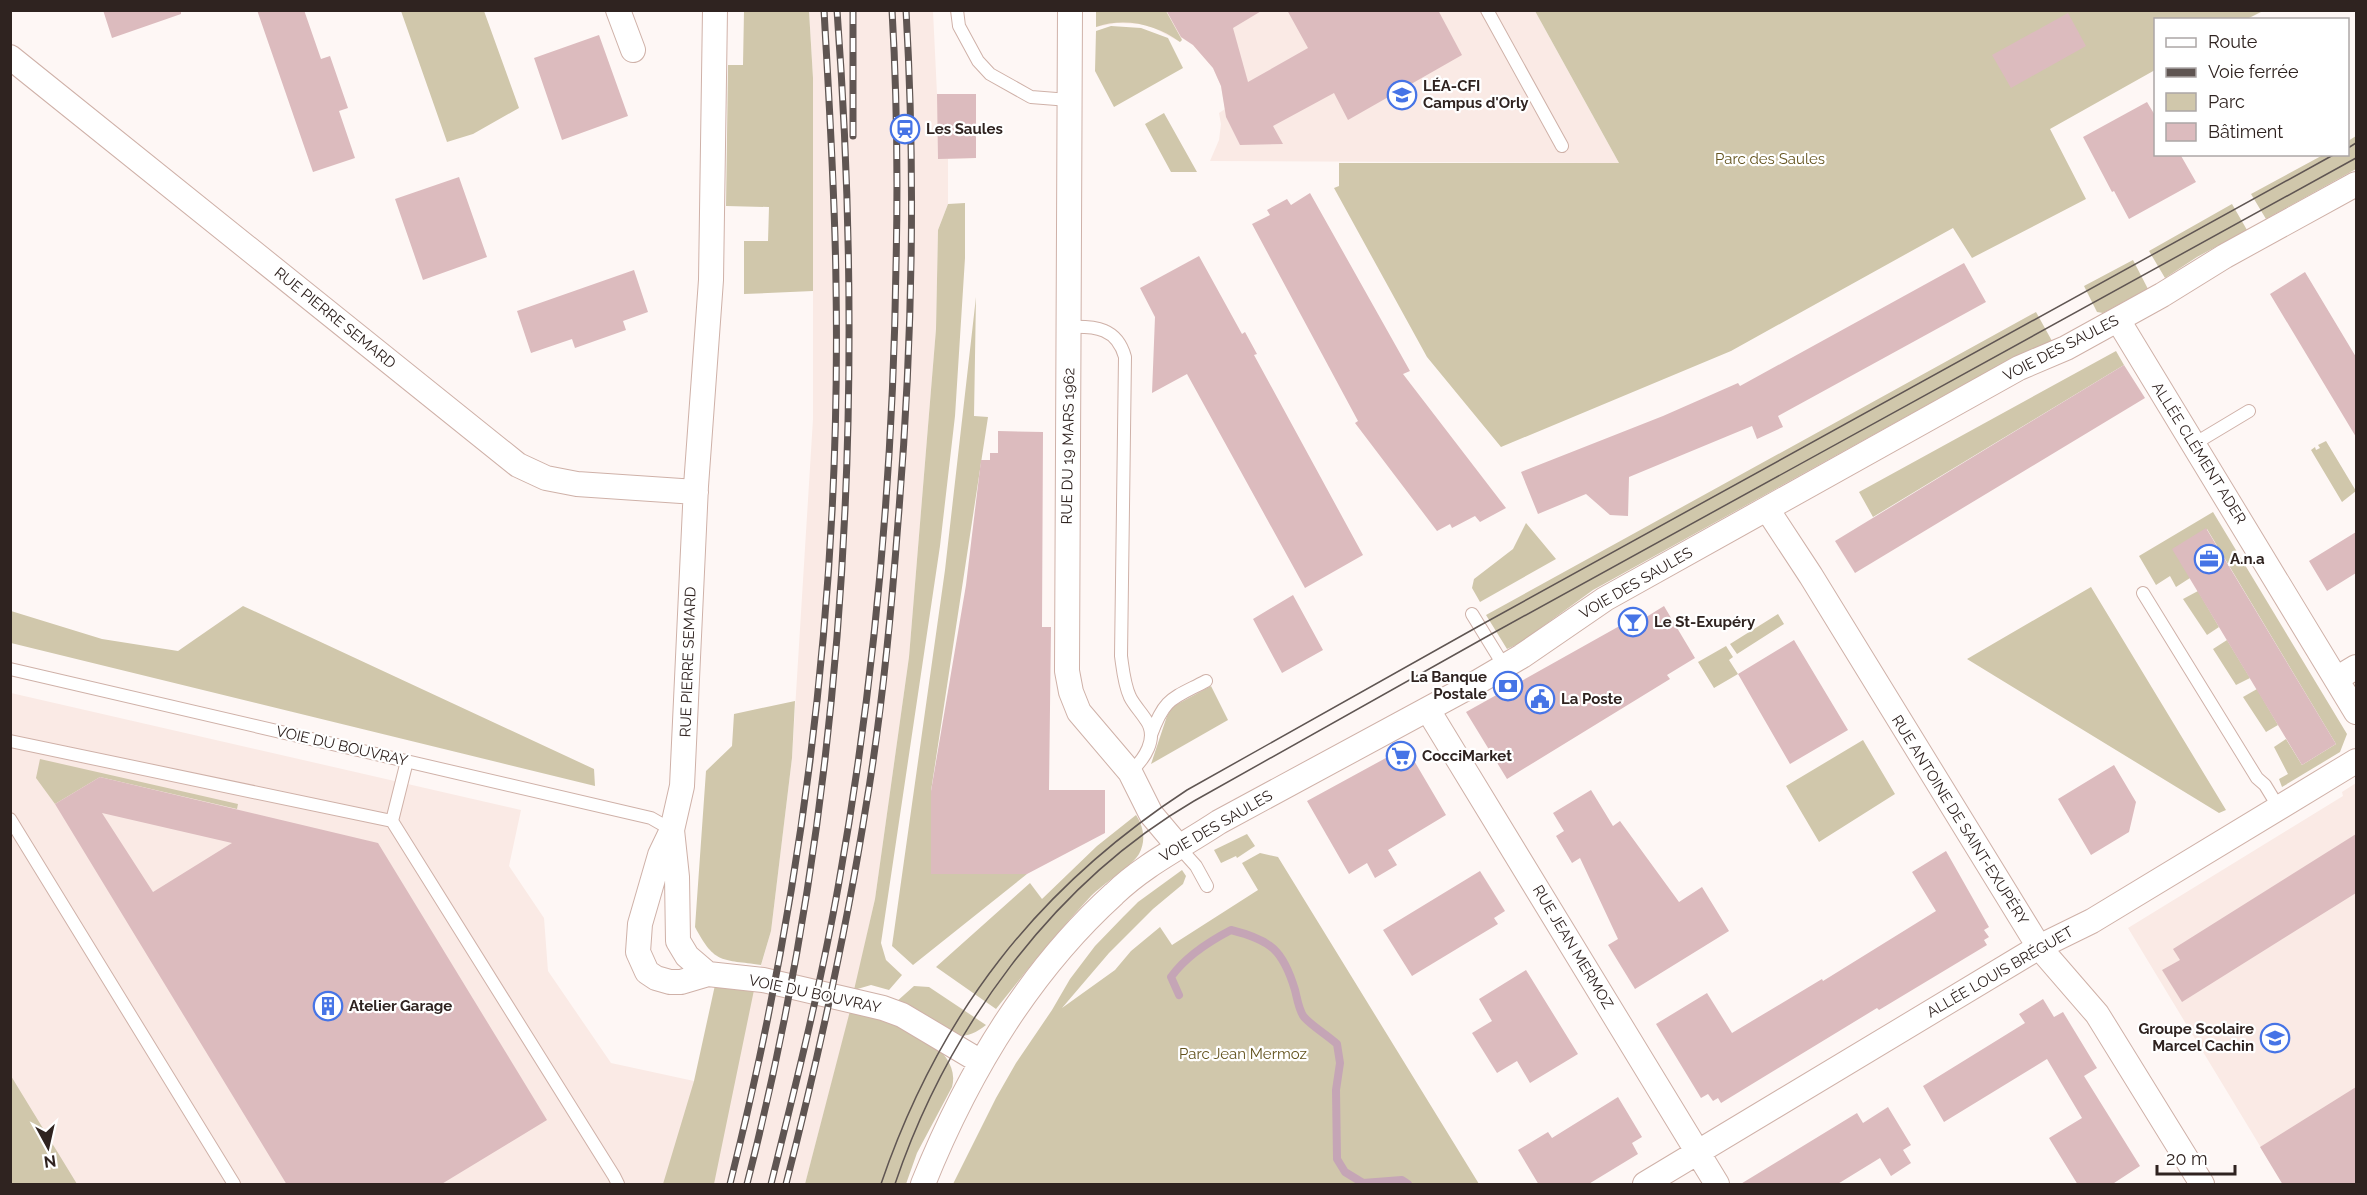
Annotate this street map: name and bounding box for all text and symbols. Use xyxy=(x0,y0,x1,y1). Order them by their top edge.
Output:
legend xyxy=(2154,18,2349,156)
text: Route xyxy=(2208,31,2258,52)
text: Voie ferrée xyxy=(2208,61,2299,82)
place label: LÉA-CFI Campus d'Orly xyxy=(1423,77,1529,112)
school or university icon: LÉA-CFI Campus d'Orly xyxy=(1386,79,1418,111)
text: Parc xyxy=(2208,91,2245,112)
station icon: Les Saules xyxy=(889,113,921,145)
place label: Les Saules xyxy=(926,120,1003,138)
text: Bâtiment xyxy=(2208,121,2283,142)
park label: Parc des Saules xyxy=(1715,150,1825,168)
street label: RUE PIERRE SEMARD xyxy=(271,264,400,373)
street label: VOIE DES SAULES xyxy=(2000,311,2122,385)
street label: RUE DU 19 MARS 1962 xyxy=(1058,367,1078,525)
street label: ALLÉE CLÉMENT ADER xyxy=(2148,379,2250,527)
street label: VOIE DES SAULES xyxy=(1576,543,1696,623)
office icon: A.n.a xyxy=(2193,543,2225,575)
place label: A.n.a xyxy=(2230,550,2265,568)
street label: RUE PIERRE SEMARD xyxy=(676,586,700,738)
bar icon: Le St-Exupéry xyxy=(1617,606,1649,638)
place label: Le St-Exupéry xyxy=(1654,613,1756,631)
place label: La Banque Postale xyxy=(1410,668,1487,703)
bank icon: La Banque Postale xyxy=(1492,670,1524,702)
public building icon: La Poste xyxy=(1524,683,1556,715)
place label: La Poste xyxy=(1561,690,1622,708)
street label: RUE ANTOINE DE SAINT-EXUPÉRY xyxy=(1888,712,2032,928)
street label: VOIE DU BOUVRAY xyxy=(274,722,410,770)
supermarket icon: CocciMarket xyxy=(1385,740,1417,772)
place label: CocciMarket xyxy=(1422,747,1512,765)
street label: VOIE DES SAULES xyxy=(1156,786,1276,866)
street label: RUE JEAN MERMOZ xyxy=(1529,882,1617,1012)
street label: ALLÉE LOUIS BRÉGUET xyxy=(1923,923,2077,1021)
street label: VOIE DU BOUVRAY xyxy=(747,971,883,1017)
building icon: Atelier Garage xyxy=(312,990,344,1022)
place label: Atelier Garage xyxy=(349,997,452,1015)
place label: Groupe Scolaire Marcel Cachin xyxy=(2138,1020,2254,1055)
school or university icon: Groupe Scolaire Marcel Cachin xyxy=(2259,1022,2291,1054)
park label: Parc Jean Mermoz xyxy=(1179,1045,1307,1063)
north arrow xyxy=(18,1117,78,1177)
scale bar xyxy=(2157,1138,2235,1176)
text: 20 m xyxy=(2166,1148,2208,1169)
text: N xyxy=(43,1151,57,1172)

